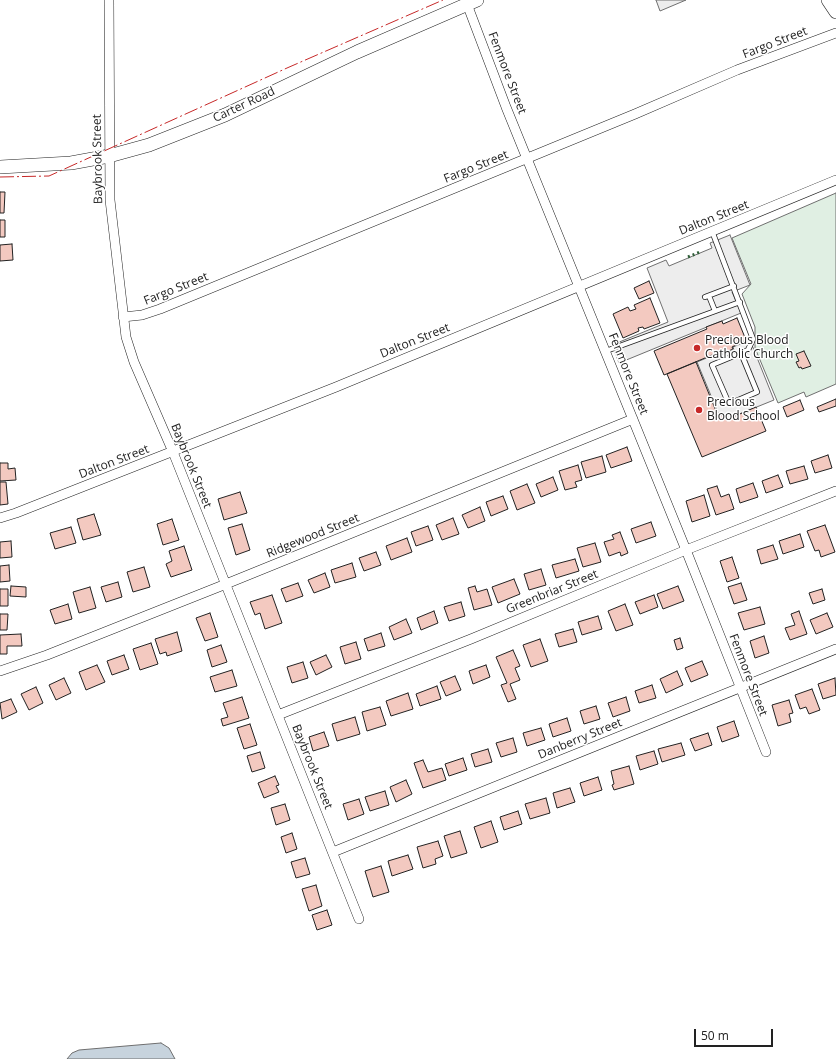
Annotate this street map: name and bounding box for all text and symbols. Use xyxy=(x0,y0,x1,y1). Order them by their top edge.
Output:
street label: Fargo Street xyxy=(741,24,809,62)
street label: Fenmore Street xyxy=(485,30,529,116)
street label: Carter Road xyxy=(211,84,277,126)
street label: Baybrook Street xyxy=(90,114,106,204)
street label: Fargo Street xyxy=(442,148,510,186)
street label: Dalton Street xyxy=(677,197,751,239)
street label: Fargo Street xyxy=(142,270,210,308)
street label: Dalton Street xyxy=(378,320,452,362)
street label: Fenmore Street xyxy=(605,331,651,417)
place label: Precious Blood Catholic Church xyxy=(705,334,793,362)
marker: Precious Blood Catholic Church xyxy=(692,343,702,353)
place label: Precious Blood School xyxy=(707,396,780,424)
marker: Precious Blood School xyxy=(694,405,704,415)
street label: Baybrook Street xyxy=(167,422,215,510)
street label: Dalton Street xyxy=(77,442,151,482)
street label: Ridgewood Street xyxy=(265,511,361,561)
street label: Greenbriar Street xyxy=(504,567,600,617)
street label: Fenmore Street xyxy=(726,632,770,718)
street label: Danberry Street xyxy=(536,716,624,762)
street label: Baybrook Street xyxy=(288,723,336,811)
scale bar xyxy=(696,1021,775,1047)
text: 50 m xyxy=(701,1027,729,1044)

